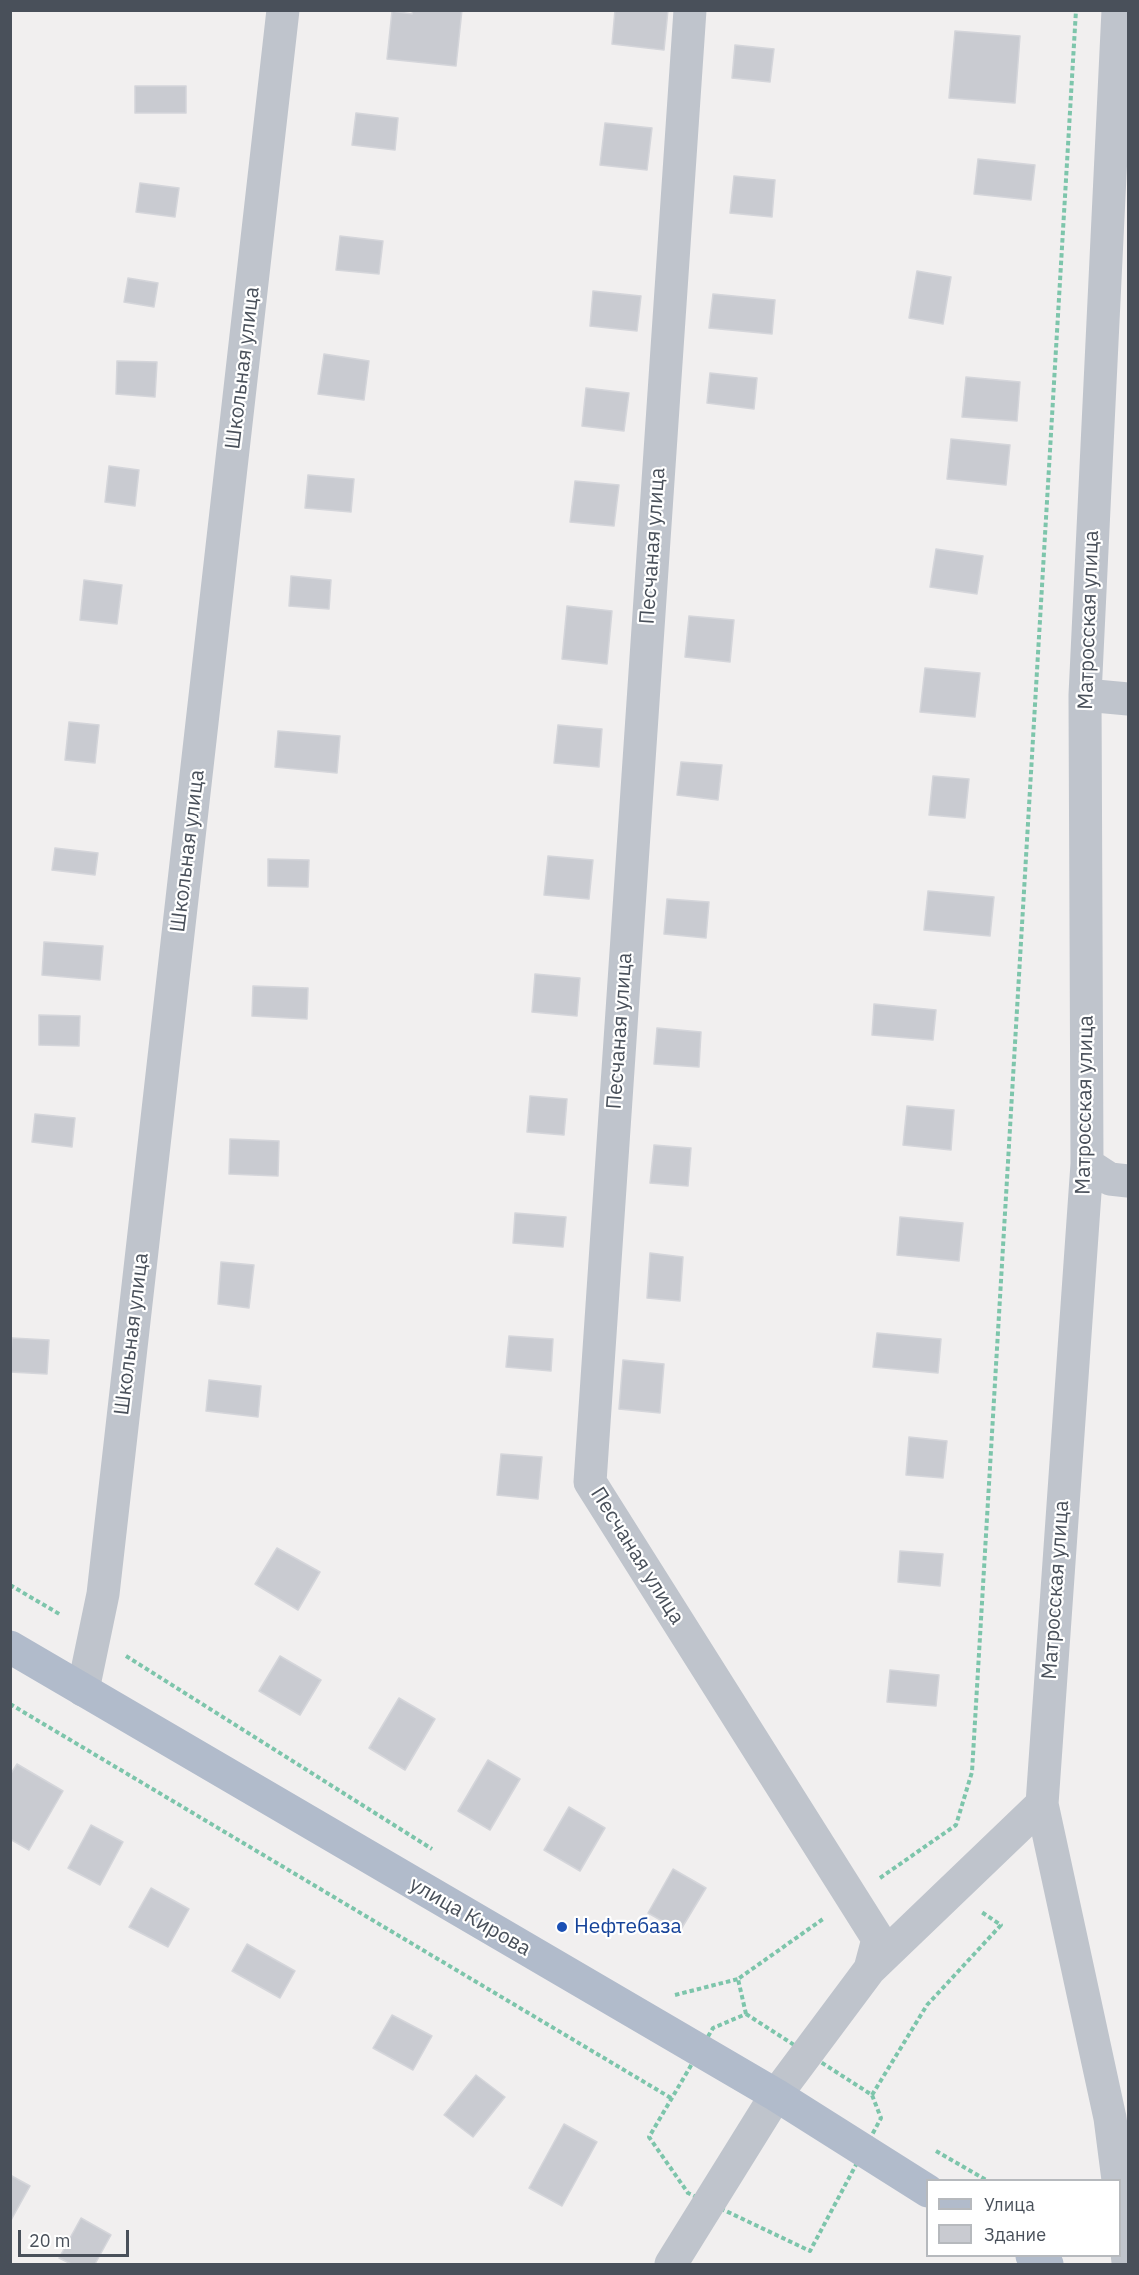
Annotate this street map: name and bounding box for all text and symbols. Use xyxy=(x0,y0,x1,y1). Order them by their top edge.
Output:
street label: Школьная улица xyxy=(221,285,265,451)
street label: Песчаная улица xyxy=(635,467,671,625)
street label: Матросская улица xyxy=(1073,530,1105,710)
street label: Школьная улица xyxy=(166,768,210,934)
street label: Песчаная улица xyxy=(602,952,638,1110)
street label: Матросская улица xyxy=(1071,1015,1099,1195)
street label: Школьная улица xyxy=(110,1251,154,1417)
street label: Песчаная улица xyxy=(585,1483,689,1629)
street label: Матросская улица xyxy=(1037,1500,1075,1680)
street label: улица Кирова xyxy=(405,1872,535,1962)
place label: Нефтебаза xyxy=(574,1914,682,1940)
marker: Нефтебаза xyxy=(555,1920,569,1934)
legend xyxy=(926,2179,1121,2257)
text: Улица xyxy=(984,2193,1035,2216)
scale bar xyxy=(21,2218,132,2256)
text: Здание xyxy=(984,2223,1046,2246)
text: 20 m xyxy=(29,2229,71,2252)

